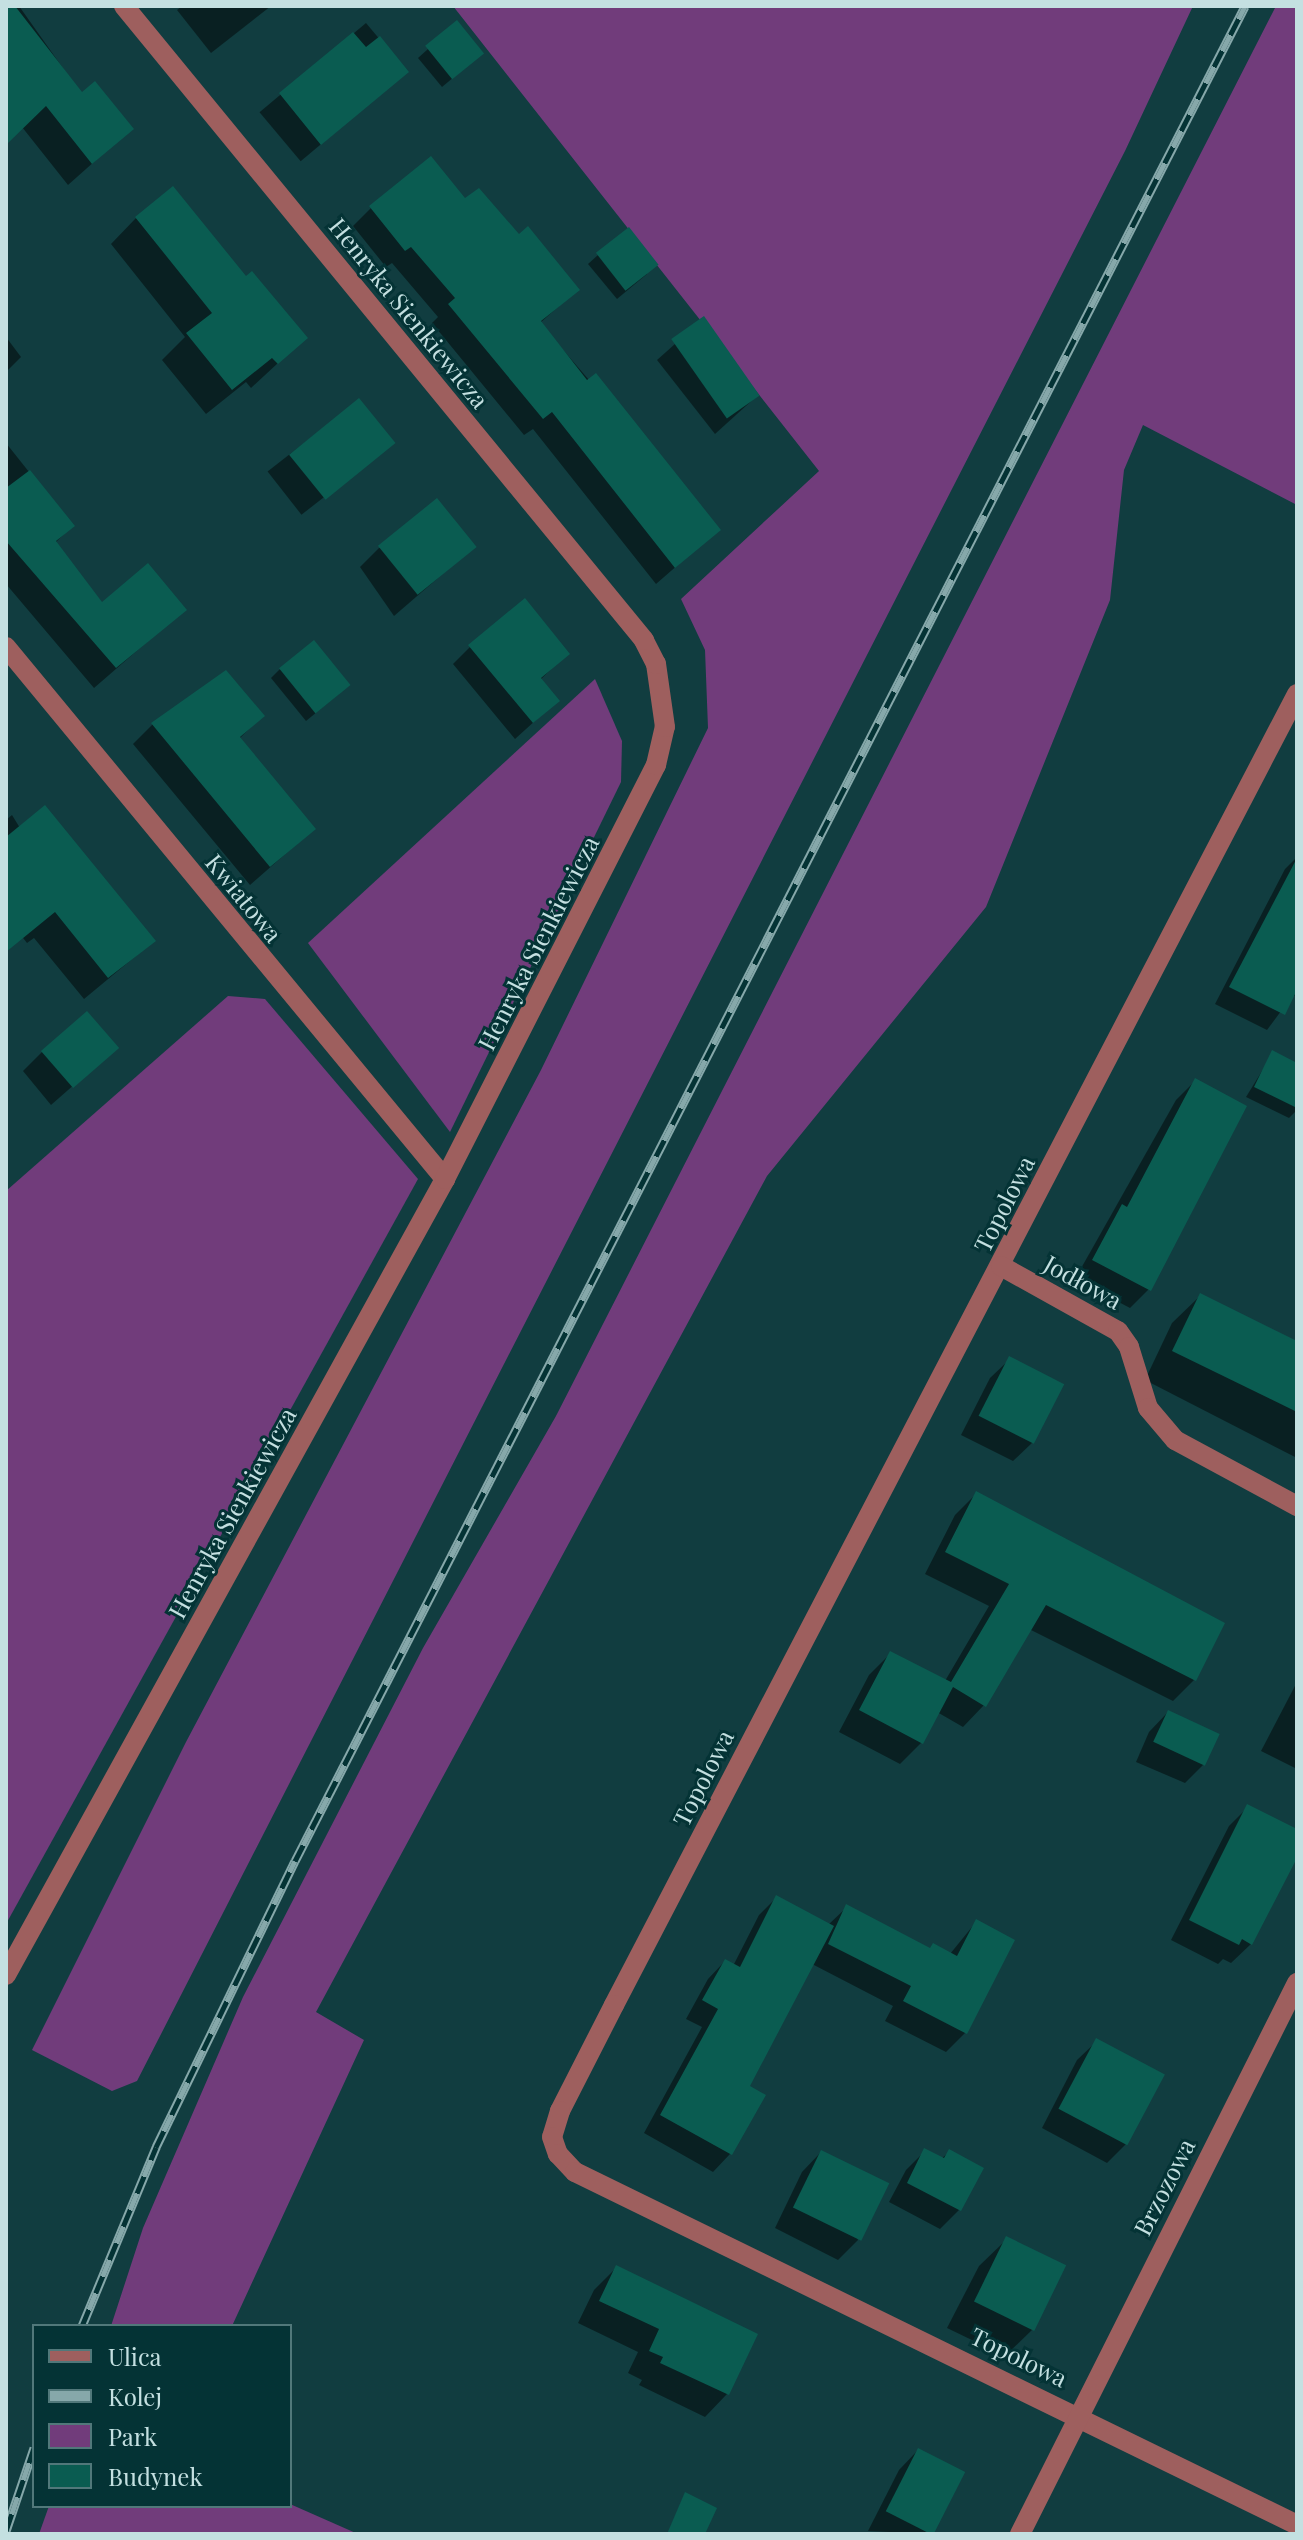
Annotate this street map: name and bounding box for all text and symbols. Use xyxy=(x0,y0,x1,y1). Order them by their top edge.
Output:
street label: Henryka Sienkiewicza xyxy=(323,212,495,414)
street label: Henryka Sienkiewicza xyxy=(471,831,605,1055)
street label: Kwiatowa xyxy=(200,848,288,948)
street label: Topolowa xyxy=(968,1151,1040,1257)
street label: Jodłowa xyxy=(1039,1249,1127,1315)
street label: Henryka Sienkiewicza xyxy=(162,1403,302,1623)
street label: Topolowa xyxy=(667,1725,739,1831)
street label: Brzozowa xyxy=(1127,2134,1201,2240)
street label: Topolowa xyxy=(966,2321,1072,2393)
legend xyxy=(32,2324,292,2508)
text: Ulica xyxy=(108,2340,162,2372)
text: Kolej xyxy=(108,2380,162,2412)
text: Park xyxy=(108,2420,157,2452)
text: Budynek xyxy=(108,2460,203,2492)

